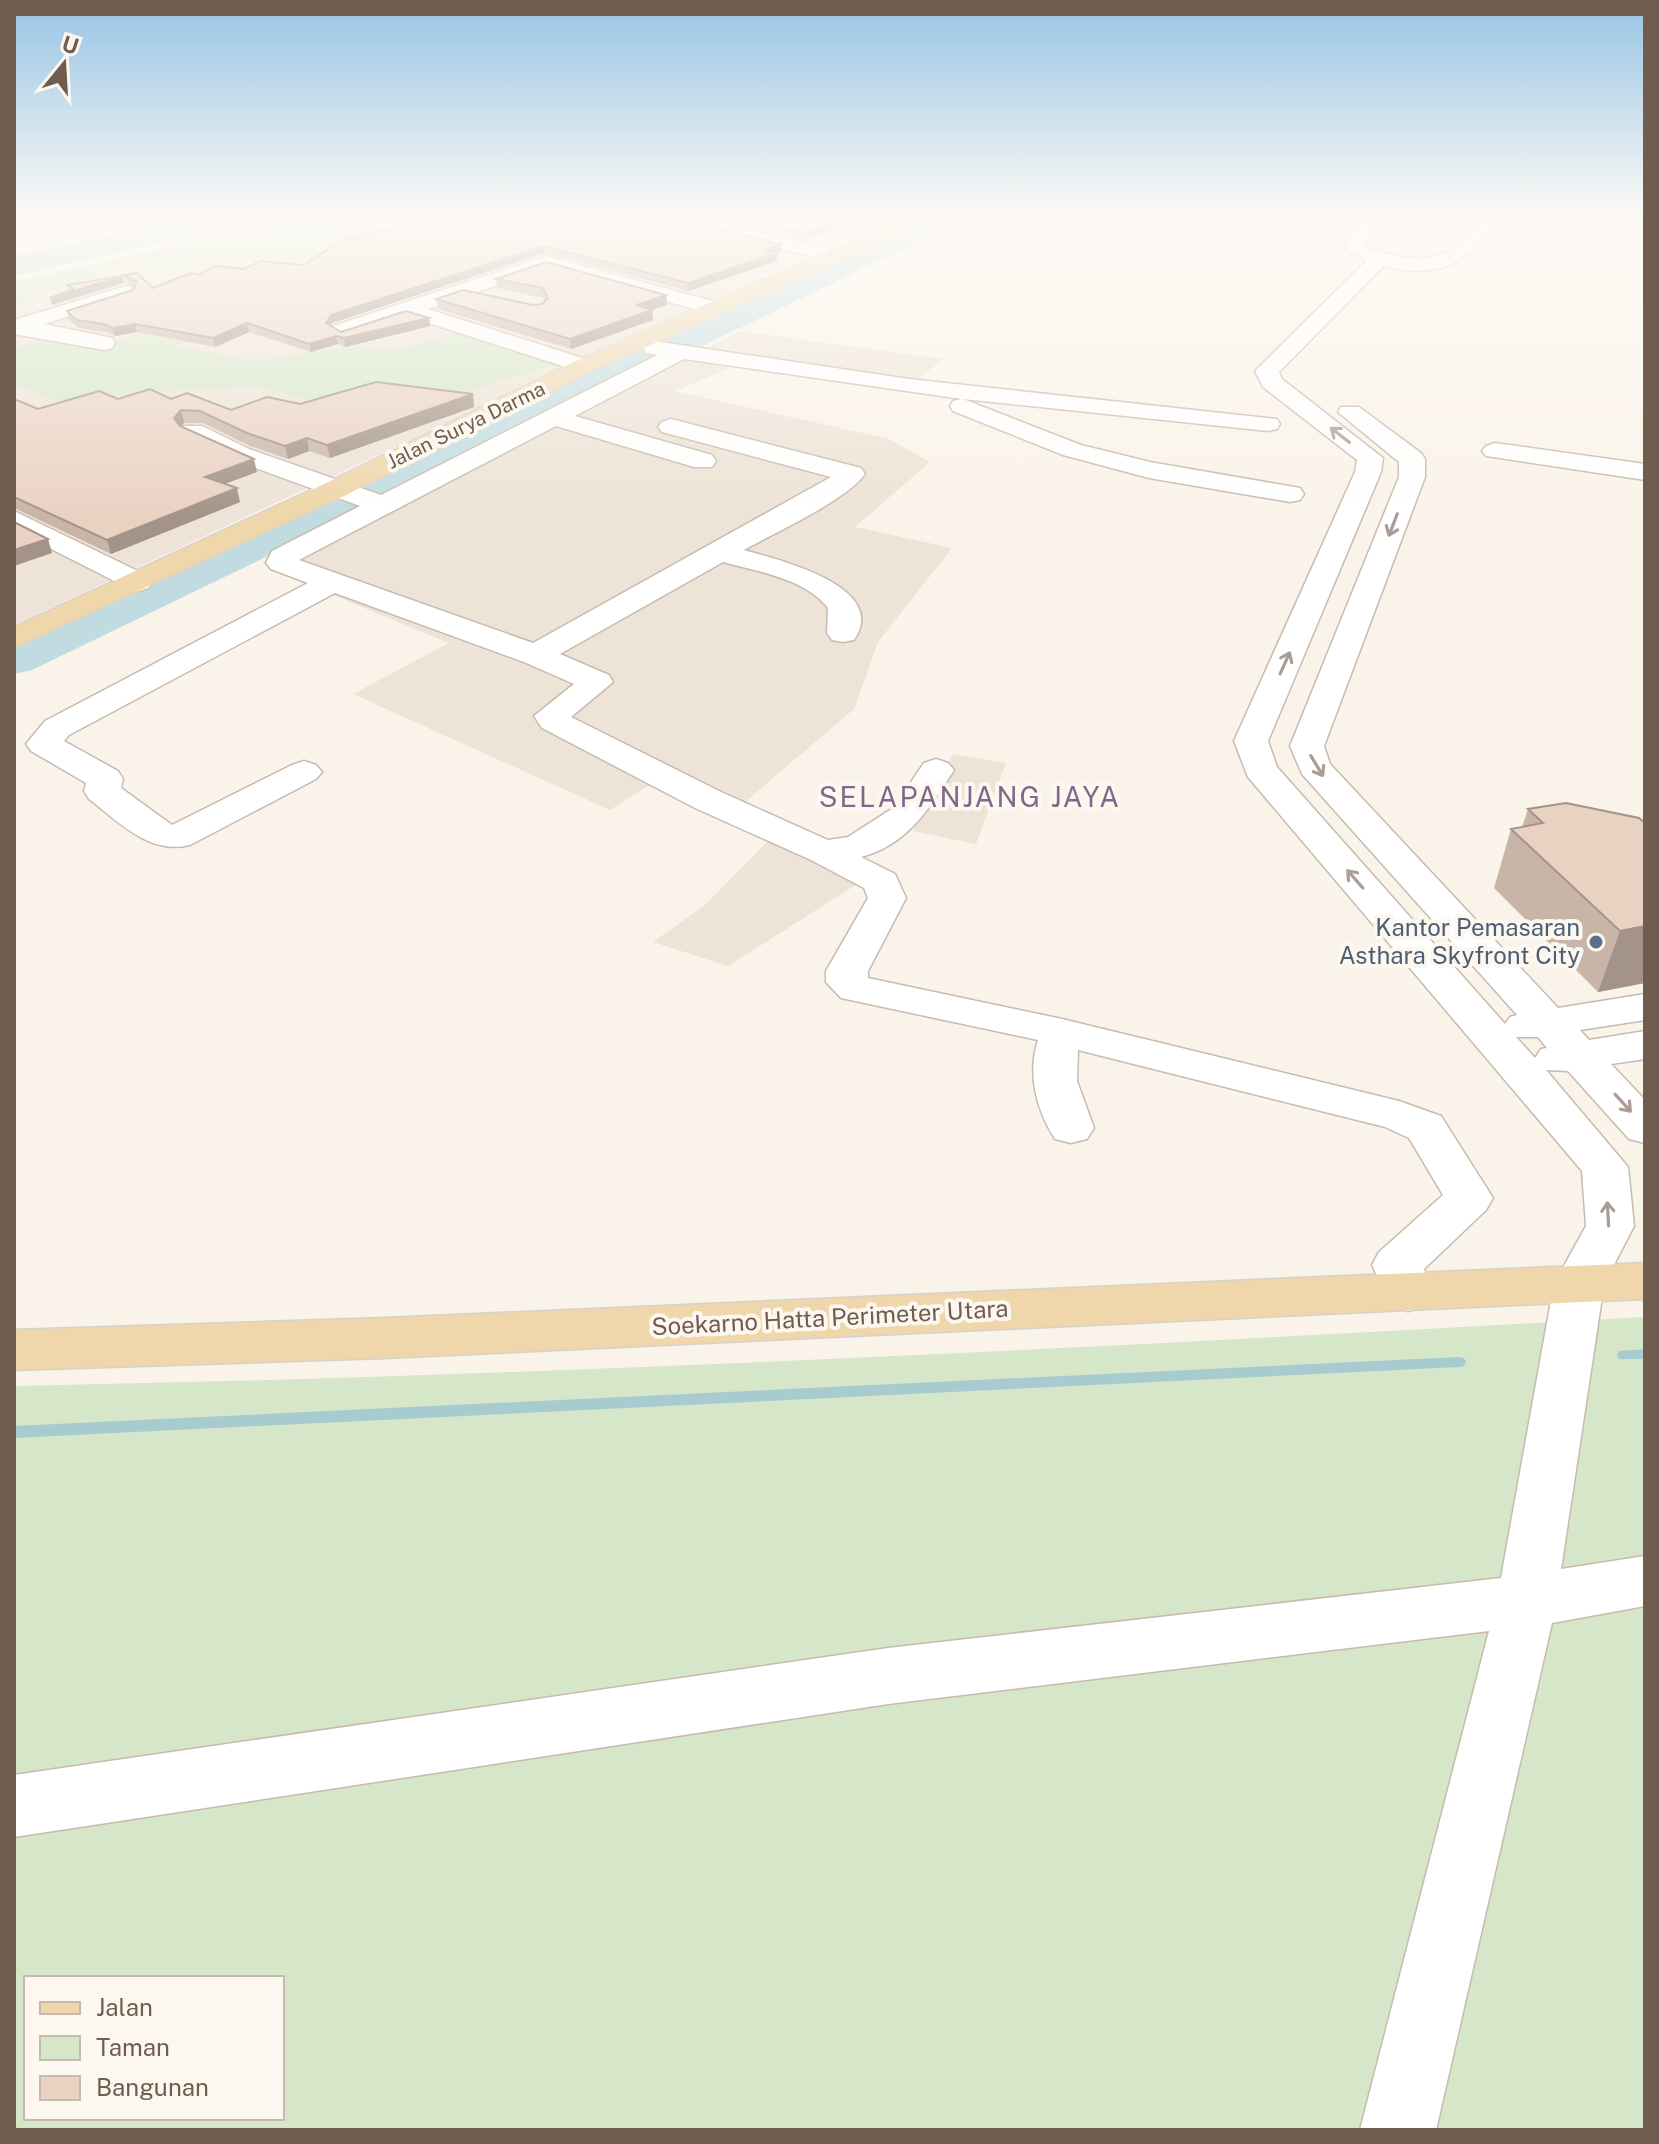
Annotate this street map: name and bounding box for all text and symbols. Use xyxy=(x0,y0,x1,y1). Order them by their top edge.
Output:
north arrow xyxy=(24,24,104,104)
text: U xyxy=(59,30,82,60)
street label: Jalan Surya Darma xyxy=(383,376,549,474)
one-way arrow xyxy=(1330,427,1351,444)
one-way arrow xyxy=(1385,512,1399,536)
one-way arrow xyxy=(1278,651,1293,676)
one-way arrow xyxy=(1309,754,1325,777)
district label: SELAPANJANG JAYA xyxy=(819,780,1121,813)
one-way arrow xyxy=(1346,870,1364,890)
place label: Kantor Pemasaran Asthara Skyfront City xyxy=(1339,913,1580,969)
marker: Kantor Pemasaran Asthara Skyfront City xyxy=(1587,933,1605,951)
one-way arrow xyxy=(1613,1093,1631,1113)
one-way arrow xyxy=(1601,1201,1616,1228)
street label: Soekarno Hatta Perimeter Utara xyxy=(651,1294,1009,1340)
legend xyxy=(24,1976,284,2120)
text: Jalan xyxy=(96,1993,153,2021)
text: Taman xyxy=(96,2033,170,2061)
text: Bangunan xyxy=(96,2073,209,2101)

